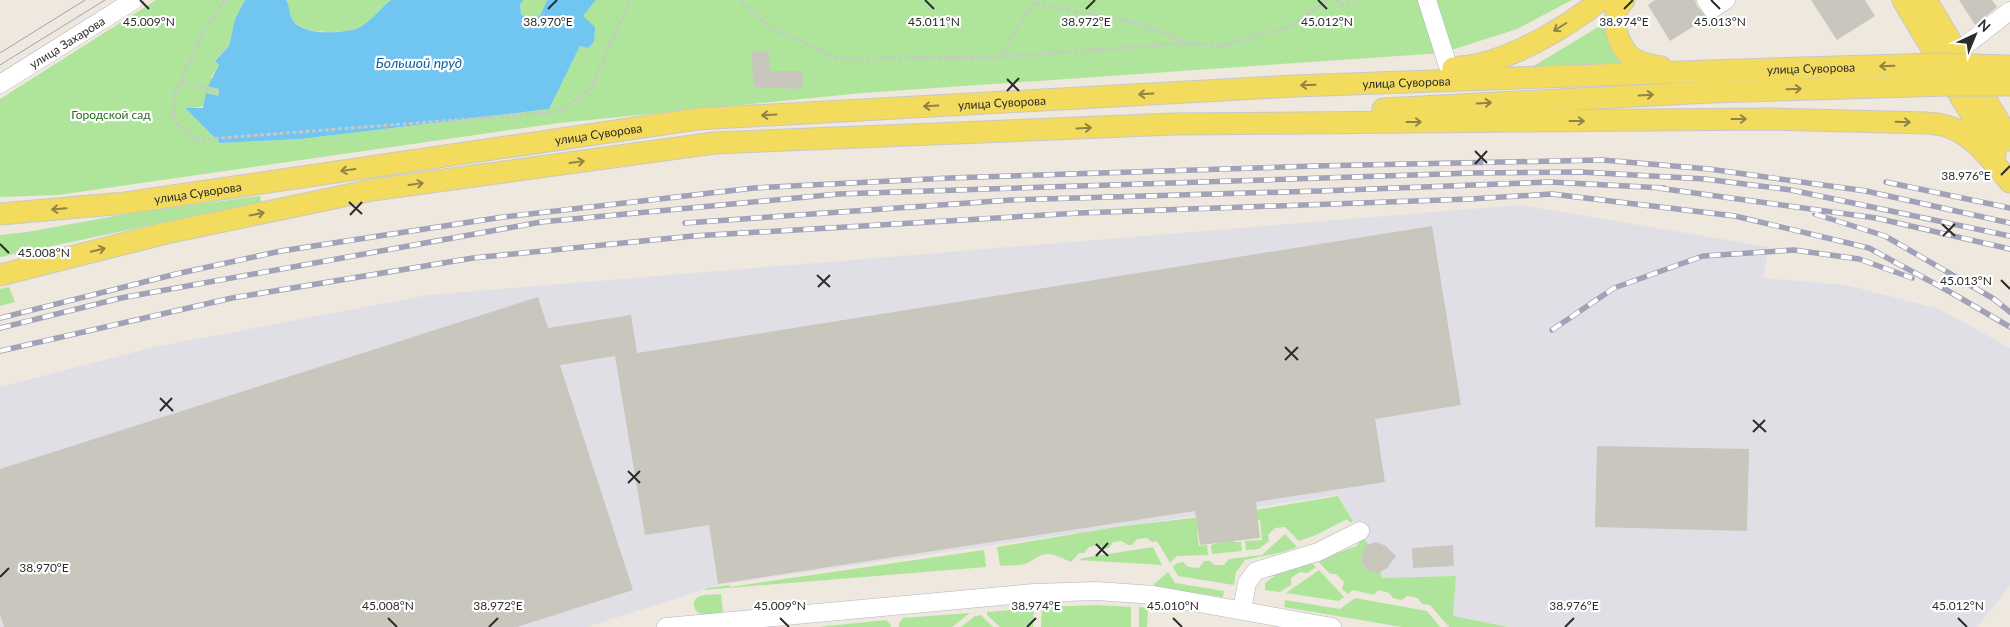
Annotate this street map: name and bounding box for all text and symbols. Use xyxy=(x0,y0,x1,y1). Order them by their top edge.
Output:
north arrow xyxy=(1950,10,2000,60)
street label: улица Захарова xyxy=(26,13,107,71)
text: 45.009°N xyxy=(123,14,175,29)
text: 38.970°E xyxy=(523,14,573,29)
text: 45.011°N xyxy=(908,14,960,29)
text: 38.972°E xyxy=(1061,14,1111,29)
text: 45.012°N xyxy=(1301,14,1353,29)
text: 38.974°E xyxy=(1599,14,1649,29)
text: 45.013°N xyxy=(1694,14,1746,29)
text: N xyxy=(1975,15,1994,35)
one-way arrow xyxy=(1554,22,1568,32)
water label: Большой пруд xyxy=(376,54,462,71)
street label: улица Суворова xyxy=(1767,59,1855,77)
one-way arrow xyxy=(1879,61,1895,70)
street label: улица Суворова xyxy=(1362,73,1451,91)
one-way arrow xyxy=(1301,80,1317,90)
one-way arrow xyxy=(1786,84,1802,94)
one-way arrow xyxy=(1138,89,1154,98)
one-way arrow xyxy=(1638,90,1654,100)
street label: улица Суворова xyxy=(957,92,1046,112)
one-way arrow xyxy=(1475,99,1491,108)
one-way arrow xyxy=(924,102,940,111)
park label: Городской сад xyxy=(71,107,151,122)
one-way arrow xyxy=(761,111,777,120)
one-way arrow xyxy=(1731,114,1747,124)
one-way arrow xyxy=(1568,116,1585,126)
one-way arrow xyxy=(1406,117,1422,127)
one-way arrow xyxy=(1895,117,1911,127)
street label: улица Суворова xyxy=(554,120,643,147)
one-way arrow xyxy=(1075,123,1091,132)
one-way arrow xyxy=(569,157,585,167)
one-way arrow xyxy=(340,165,356,175)
text: 38.976°E xyxy=(1941,168,1991,183)
street label: улица Суворова xyxy=(153,178,242,206)
one-way arrow xyxy=(408,179,424,189)
one-way arrow xyxy=(51,204,67,213)
one-way arrow xyxy=(248,209,264,218)
text: 45.008°N xyxy=(18,245,70,260)
one-way arrow xyxy=(90,245,106,254)
text: 45.013°N xyxy=(1940,273,1992,288)
text: 38.970°E xyxy=(19,560,69,575)
text: 45.008°N xyxy=(362,598,414,613)
text: 38.972°E xyxy=(473,598,523,613)
text: 45.009°N xyxy=(754,598,806,613)
text: 38.974°E xyxy=(1011,598,1061,613)
text: 45.010°N xyxy=(1147,598,1199,613)
text: 38.976°E xyxy=(1549,598,1599,613)
text: 45.012°N xyxy=(1932,598,1984,613)

